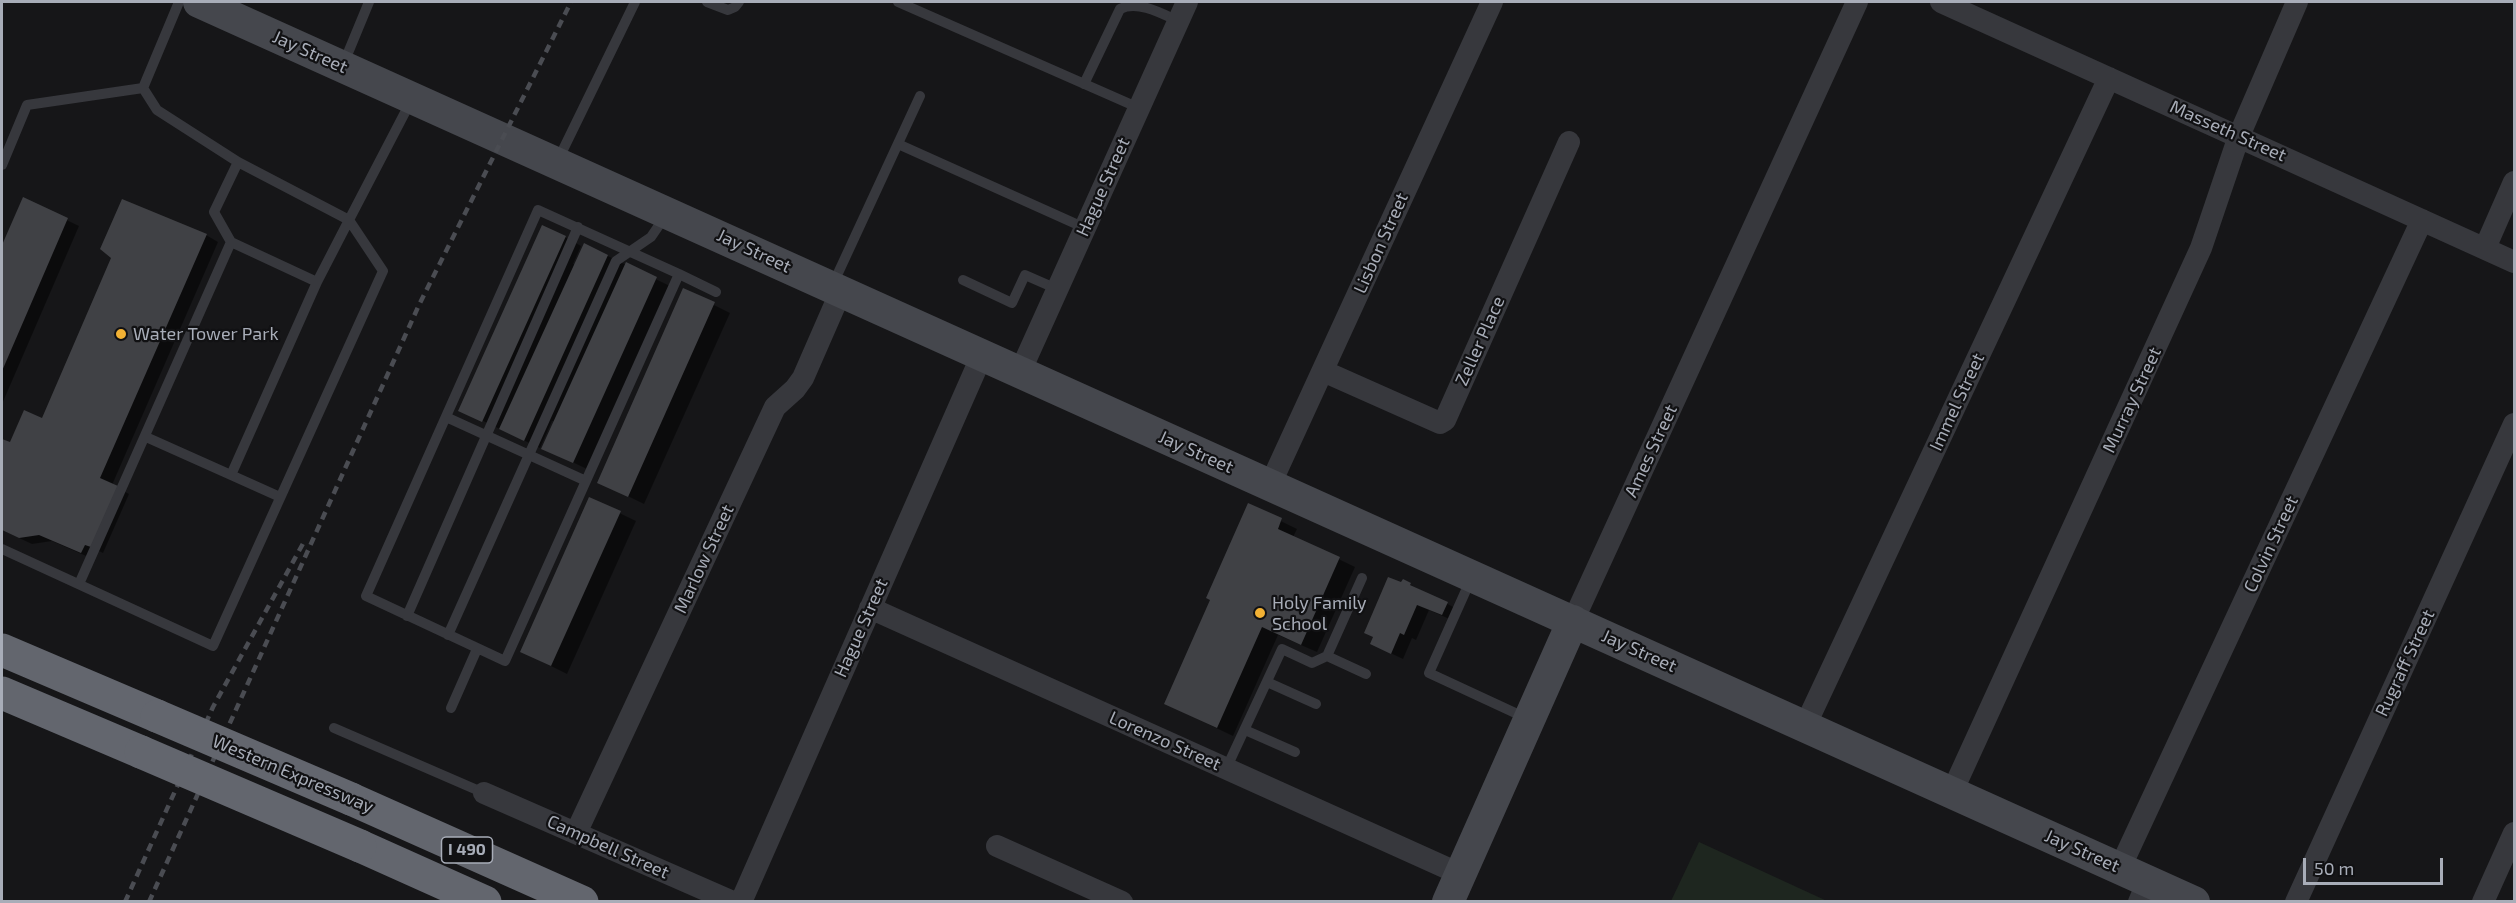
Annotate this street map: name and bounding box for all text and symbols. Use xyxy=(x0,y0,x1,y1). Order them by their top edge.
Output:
street label: Jay Street xyxy=(269,26,351,78)
street label: Masseth Street xyxy=(2167,96,2289,166)
street label: Hague Street xyxy=(1072,134,1134,240)
street label: Lisbon Street xyxy=(1349,189,1413,297)
street label: Jay Street xyxy=(713,224,795,278)
street label: Zeller Place xyxy=(1451,293,1509,389)
place label: Water Tower Park xyxy=(133,323,279,345)
marker: Water Tower Park xyxy=(114,327,128,341)
street label: Murray Street xyxy=(2098,344,2166,456)
street label: Immel Street xyxy=(1925,350,1989,454)
street label: Ames Street xyxy=(1620,401,1682,501)
street label: Jay Street xyxy=(1155,426,1237,478)
street label: Colvin Street xyxy=(2239,492,2303,596)
street label: Marlow Street xyxy=(669,501,739,617)
street label: Hague Street xyxy=(830,575,892,681)
place label: Holy Family School xyxy=(1272,592,1367,634)
marker: Holy Family School xyxy=(1253,606,1267,620)
street label: Rugraff Street xyxy=(2371,606,2439,720)
street label: Jay Street xyxy=(1598,625,1680,677)
street label: Lorenzo Street xyxy=(1106,707,1224,775)
street label: Western Expressway xyxy=(209,730,377,818)
street label: Campbell Street xyxy=(544,810,672,884)
street label: Jay Street xyxy=(2041,825,2123,877)
road number: I 490 xyxy=(442,837,492,863)
scale bar xyxy=(2306,846,2446,884)
text: 50 m xyxy=(2314,857,2354,879)

